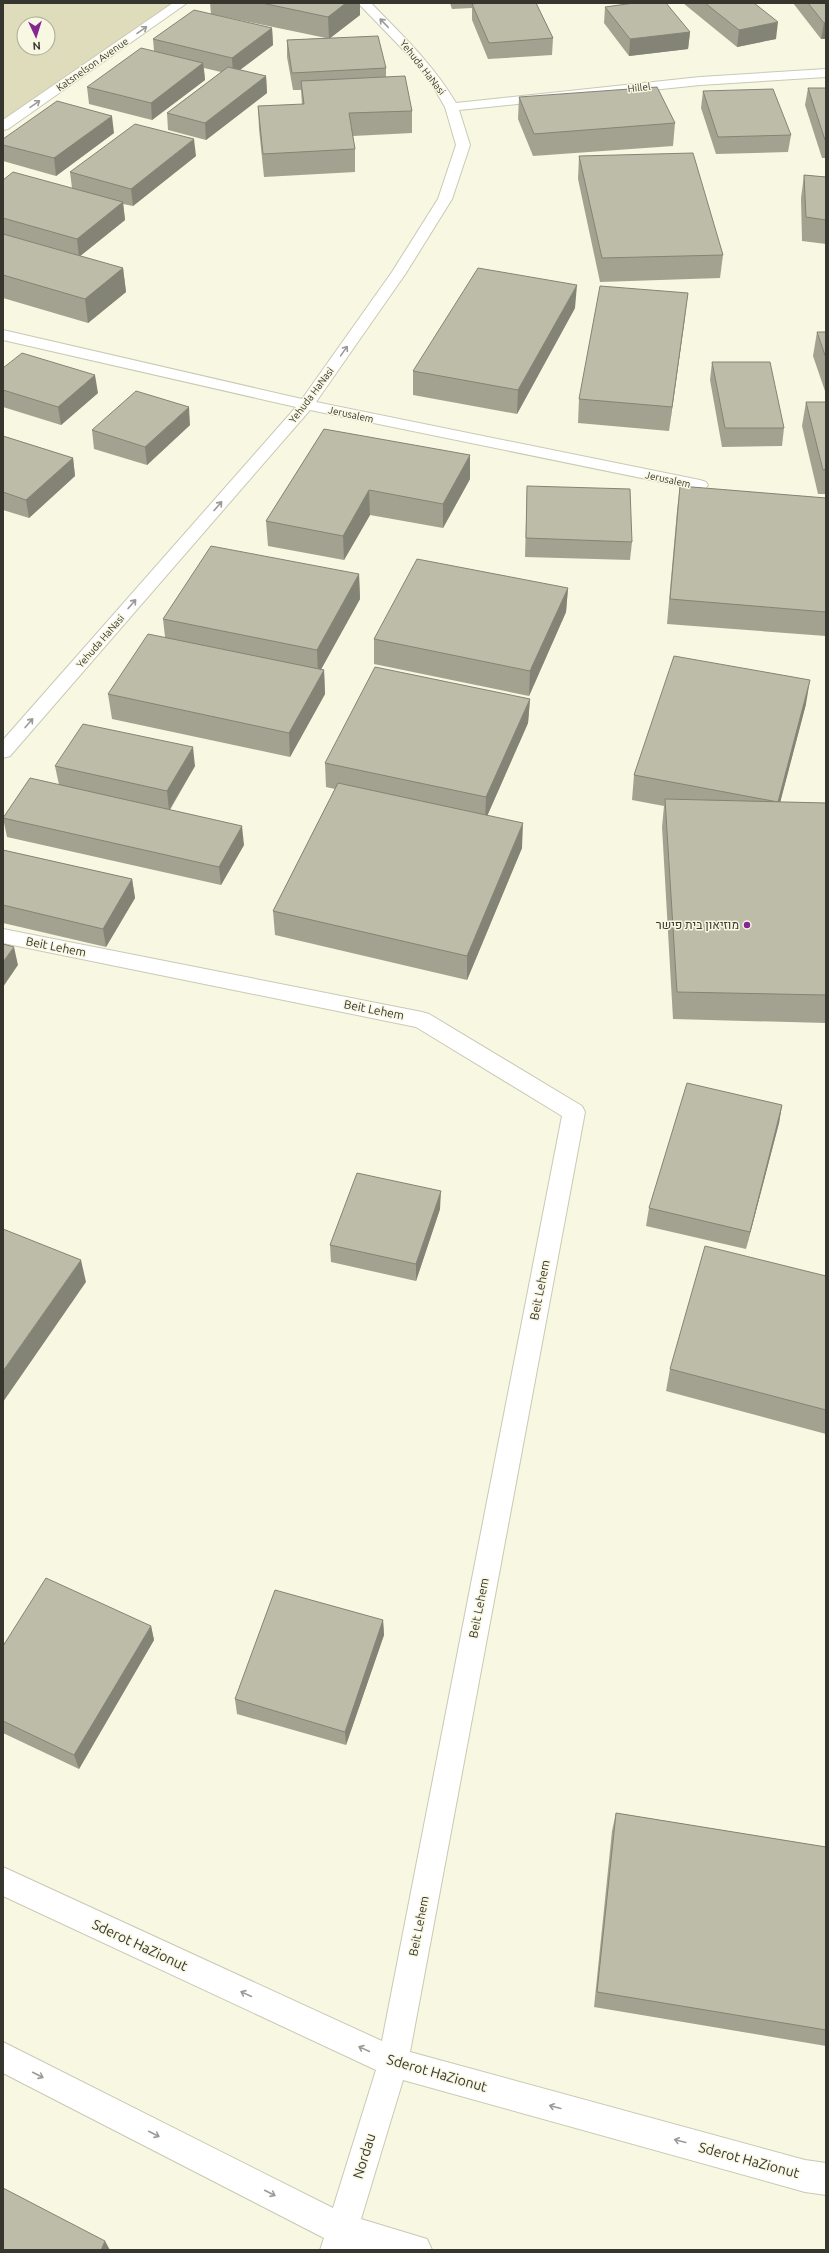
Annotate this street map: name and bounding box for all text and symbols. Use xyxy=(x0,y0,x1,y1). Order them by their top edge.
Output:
north arrow xyxy=(16,16,56,56)
one-way arrow xyxy=(379,18,389,28)
one-way arrow xyxy=(136,26,147,34)
street label: Katsnelson Avenue xyxy=(54,35,130,93)
street label: Yehuda HaNasi xyxy=(398,38,447,97)
text: N xyxy=(32,40,41,52)
street label: Hillel xyxy=(627,81,651,94)
one-way arrow xyxy=(29,100,40,108)
one-way arrow xyxy=(340,345,348,356)
street label: Yehuda HaNasi xyxy=(287,365,336,425)
street label: Jerusalem xyxy=(327,404,375,425)
street label: Jerusalem xyxy=(644,469,692,490)
one-way arrow xyxy=(213,500,222,511)
one-way arrow xyxy=(128,598,137,609)
street label: Yehuda HaNasi xyxy=(74,613,126,670)
one-way arrow xyxy=(24,718,33,728)
place label: מוזיאון בית פישר xyxy=(656,918,739,931)
marker: מוזיאון בית פישר xyxy=(742,920,752,930)
street label: Beit Lehem xyxy=(25,934,87,959)
street label: Beit Lehem xyxy=(343,997,405,1022)
street label: Beit Lehem xyxy=(527,1259,552,1321)
street label: Beit Lehem xyxy=(466,1577,491,1639)
street label: Beit Lehem xyxy=(406,1895,431,1957)
street label: Sderot HaZionut xyxy=(90,1916,191,1974)
one-way arrow xyxy=(240,1990,252,1997)
one-way arrow xyxy=(358,2044,370,2052)
street label: Sderot HaZionut xyxy=(385,2051,489,2095)
one-way arrow xyxy=(32,2072,44,2079)
one-way arrow xyxy=(548,2103,561,2110)
one-way arrow xyxy=(147,2131,159,2138)
street label: Nordau xyxy=(349,2131,379,2181)
one-way arrow xyxy=(674,2137,687,2144)
street label: Sderot HaZionut xyxy=(697,2139,802,2181)
one-way arrow xyxy=(263,2189,275,2197)

